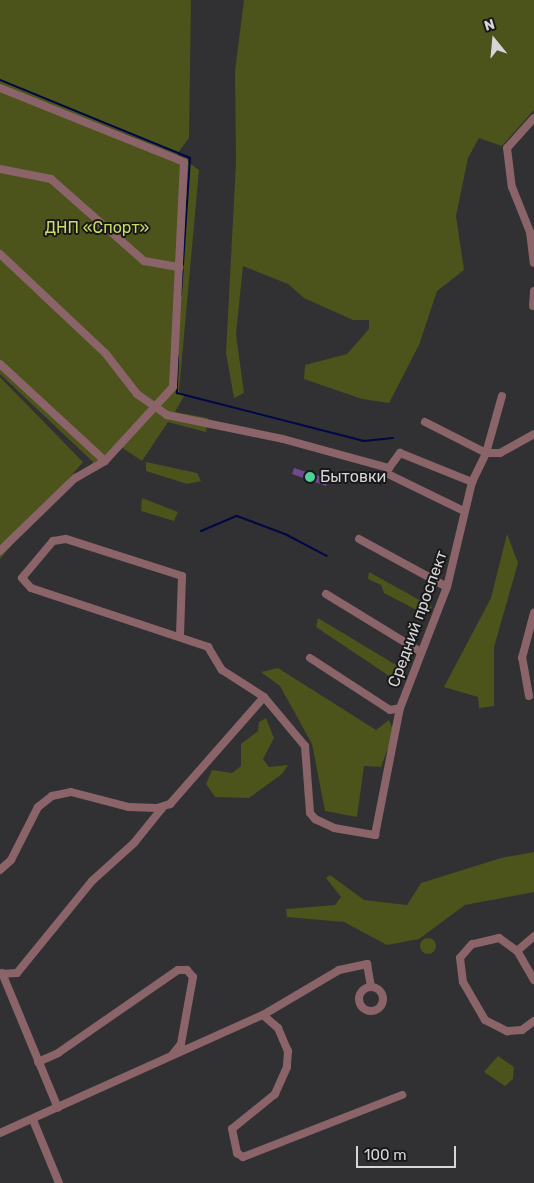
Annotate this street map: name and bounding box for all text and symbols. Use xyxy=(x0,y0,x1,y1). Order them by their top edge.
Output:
north arrow xyxy=(469,15,519,65)
text: N xyxy=(482,16,497,35)
park label: ДНП «Спорт» xyxy=(45,218,149,238)
place label: Бытовки xyxy=(320,467,386,487)
marker: Бытовки xyxy=(304,471,316,483)
street label: Средний проспект xyxy=(384,548,452,690)
scale bar xyxy=(359,1136,459,1168)
text: 100 m xyxy=(364,1146,406,1164)

